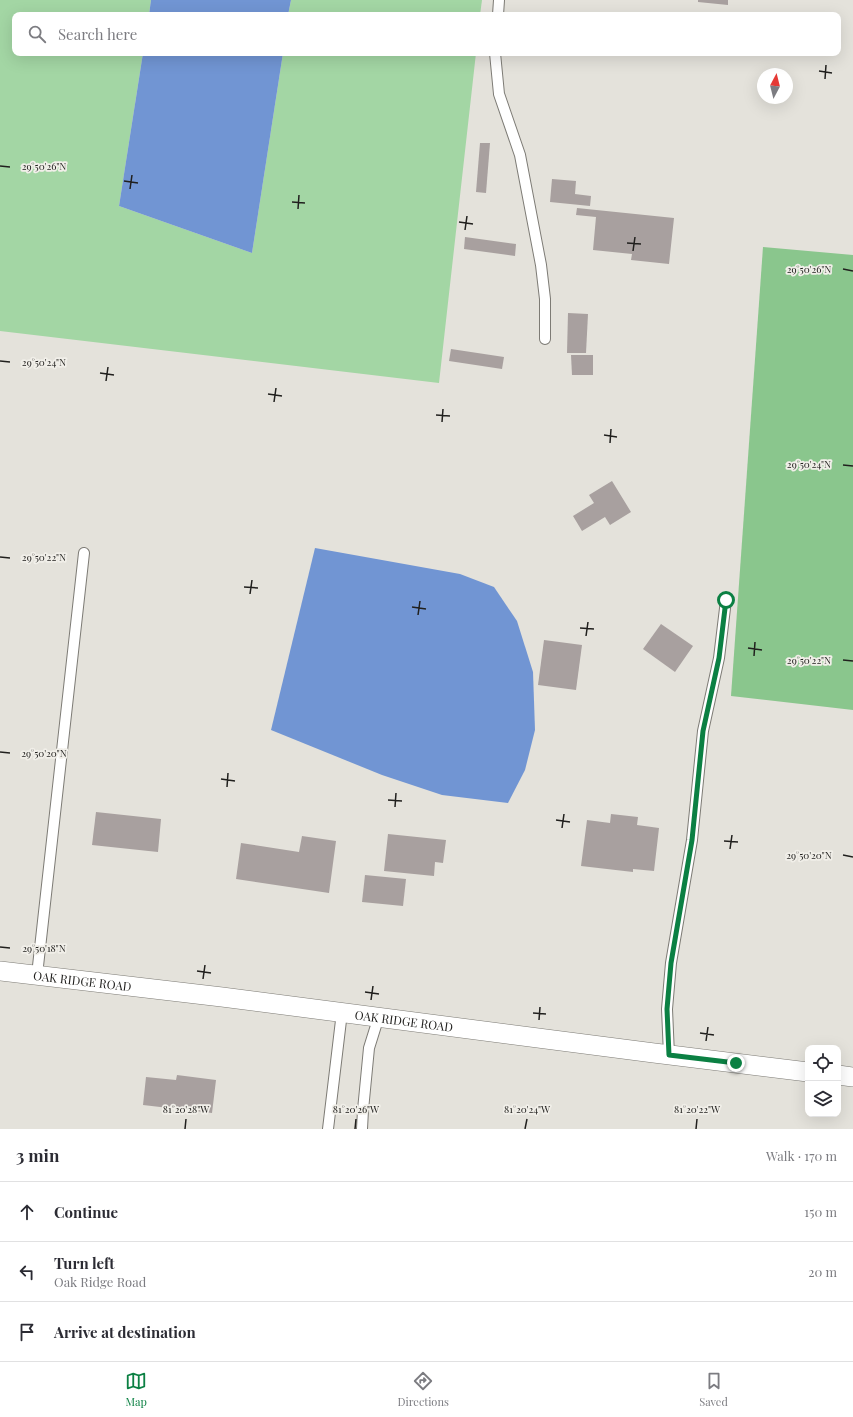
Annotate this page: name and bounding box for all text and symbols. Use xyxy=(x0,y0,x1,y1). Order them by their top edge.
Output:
search box xyxy=(12,12,841,56)
icon: search xyxy=(26,23,48,45)
text: Search here xyxy=(58,24,137,44)
north arrow xyxy=(757,68,793,104)
text: 29°50'26"N xyxy=(22,159,66,173)
text: 29°50'26"N xyxy=(787,262,831,276)
text: 29°50'24"N xyxy=(22,355,66,369)
text: 29°50'24"N xyxy=(787,457,831,471)
text: 29°50'22"N xyxy=(22,550,66,564)
route start xyxy=(717,591,735,609)
text: 29°50'22"N xyxy=(787,653,831,667)
text: 29°50'20"N xyxy=(21,746,67,760)
text: 29°50'20"N xyxy=(786,848,832,862)
text: 29°50'18"N xyxy=(22,941,66,955)
street label: OAK RIDGE ROAD xyxy=(32,967,133,994)
street label: OAK RIDGE ROAD xyxy=(354,1006,454,1035)
map controls xyxy=(805,1045,841,1117)
button: locate xyxy=(805,1045,841,1081)
route end xyxy=(727,1054,745,1072)
button: layers xyxy=(805,1081,841,1117)
text: 81°20'28"W xyxy=(163,1102,210,1116)
text: 81°20'26"W xyxy=(333,1102,380,1116)
text: 81°20'24"W xyxy=(504,1102,551,1116)
text: 81°20'22"W xyxy=(674,1102,721,1116)
text: 3 min xyxy=(16,1144,59,1166)
text: Walk · 170 m xyxy=(766,1147,837,1164)
icon: ahead xyxy=(16,1201,38,1223)
text: Continue xyxy=(54,1202,118,1222)
text: 150 m xyxy=(804,1203,837,1220)
text: Turn left xyxy=(54,1253,115,1273)
icon: left xyxy=(16,1261,38,1283)
text: 20 m xyxy=(808,1263,837,1280)
text: Oak Ridge Road xyxy=(54,1273,146,1290)
icon: arrive xyxy=(16,1321,38,1343)
text: Arrive at destination xyxy=(54,1322,196,1342)
tab: Map xyxy=(125,1370,147,1409)
tab: Directions xyxy=(397,1370,449,1409)
tab: Saved xyxy=(699,1370,728,1409)

